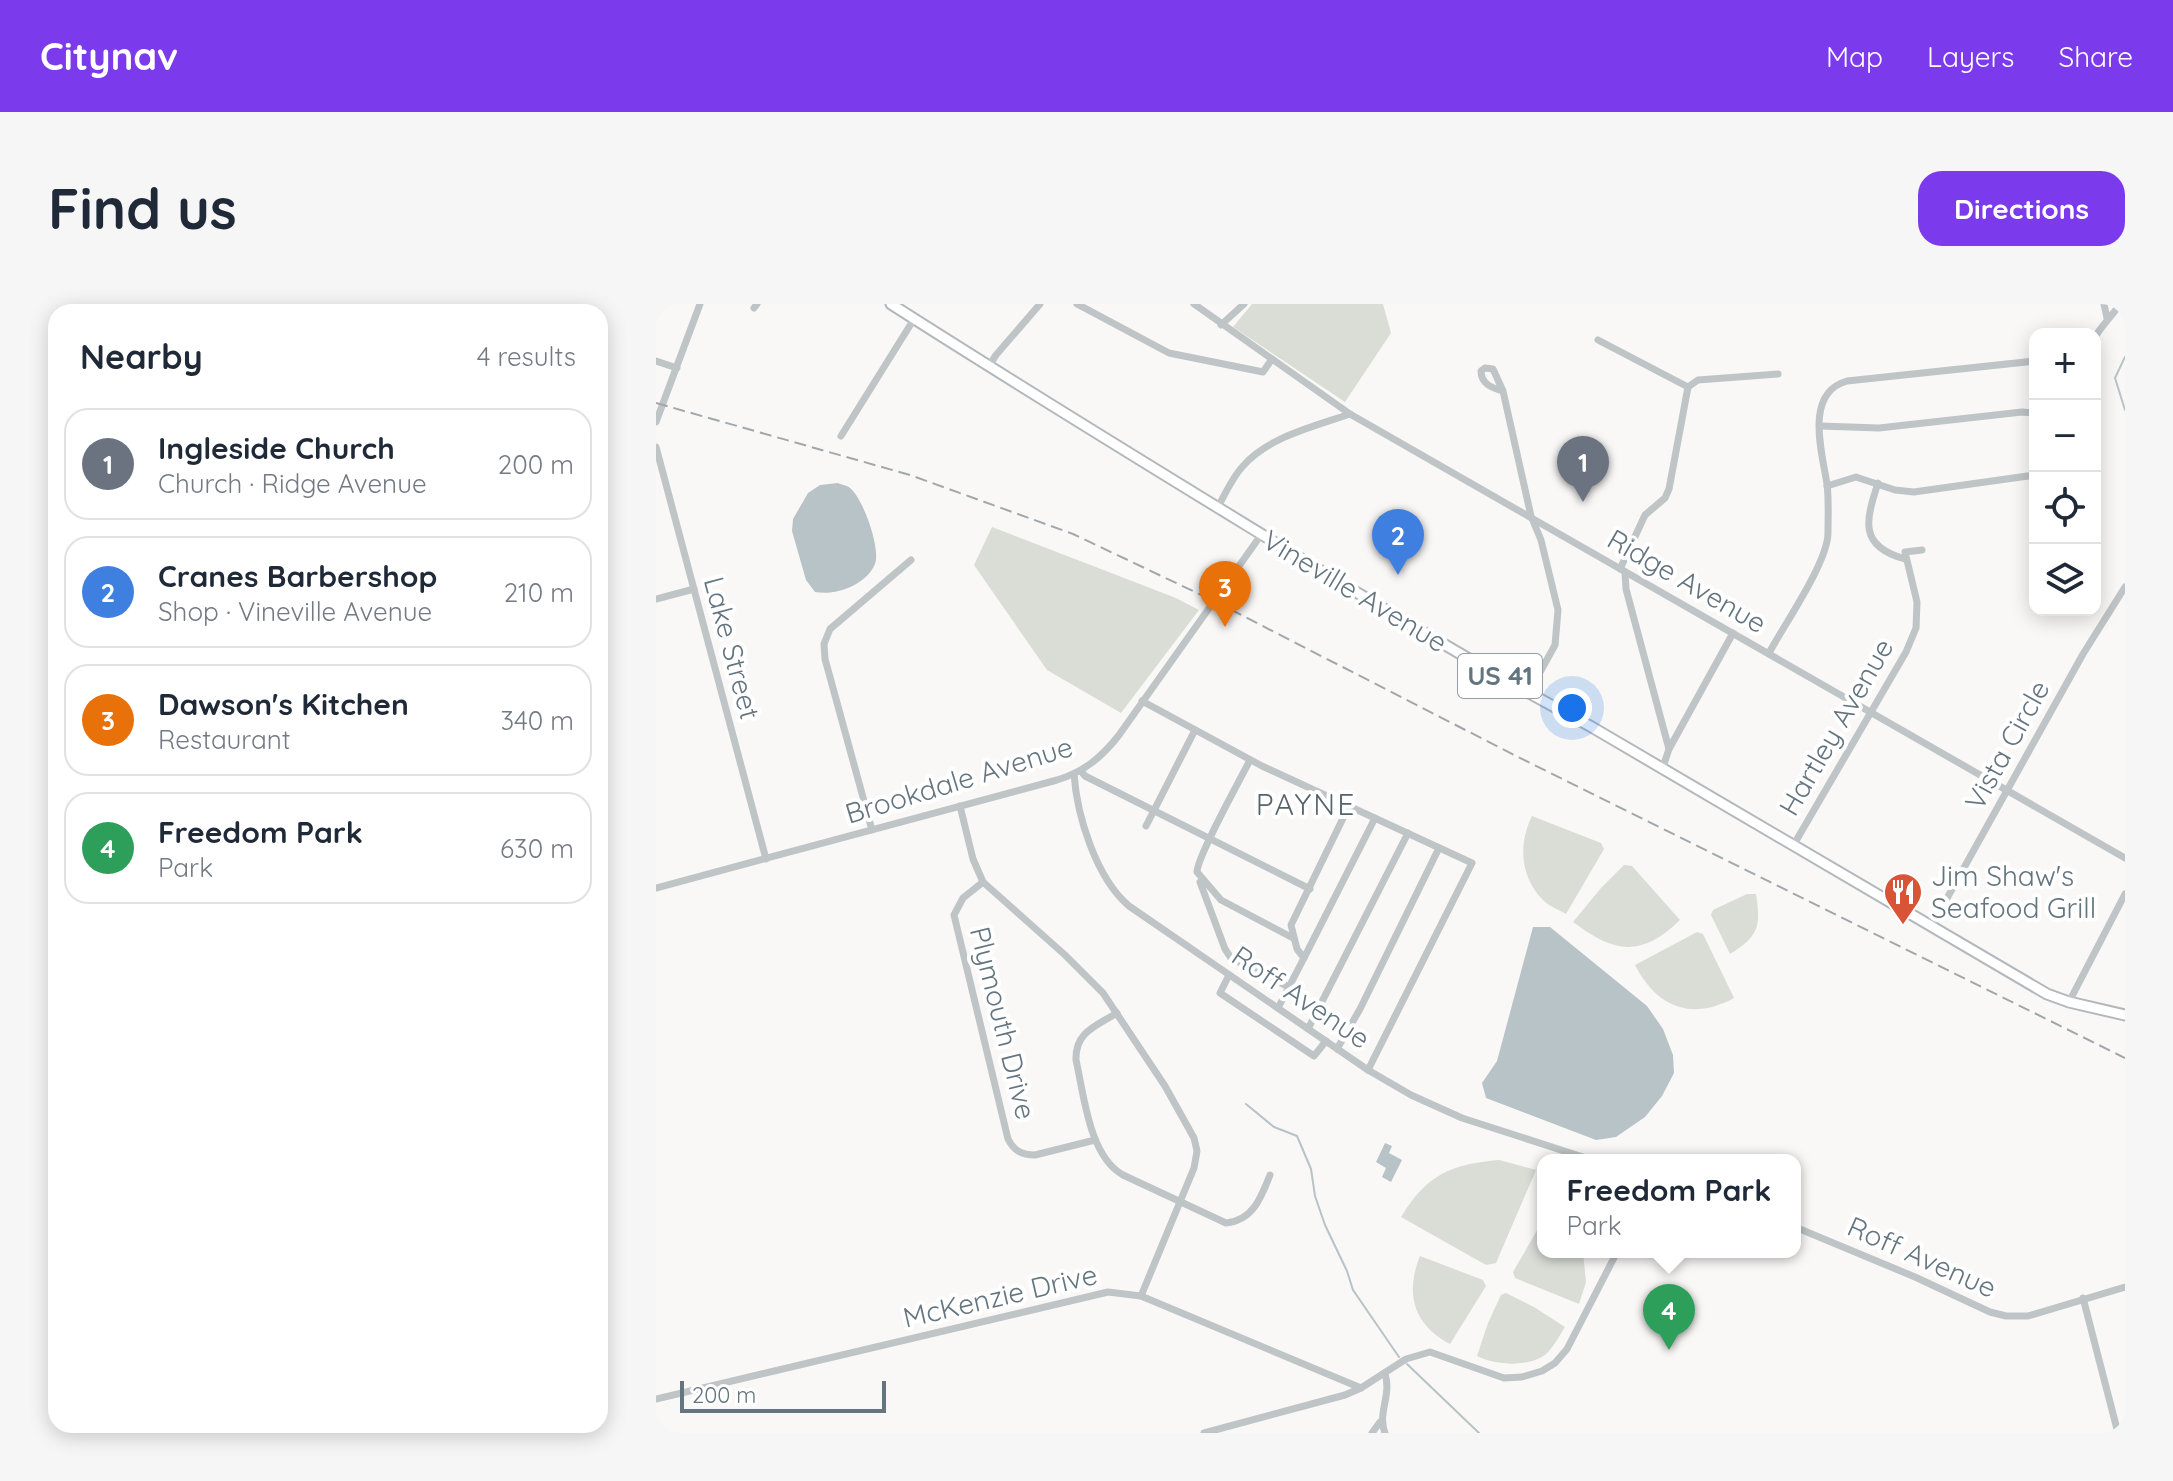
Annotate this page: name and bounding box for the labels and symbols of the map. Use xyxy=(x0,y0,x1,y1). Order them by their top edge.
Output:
pin: 1 xyxy=(1557,436,1609,502)
pin: 2 xyxy=(1372,509,1424,575)
street label: Ridge Avenue xyxy=(1601,521,1773,640)
street label: Vineville Avenue xyxy=(1257,522,1454,659)
pin: 3 xyxy=(1199,561,1251,627)
street label: Lake Street xyxy=(697,573,768,723)
street label: Hartley Avenue xyxy=(1771,632,1900,821)
road number: US 41 xyxy=(1458,654,1542,698)
street label: Vista Circle xyxy=(1957,674,2056,816)
your location xyxy=(1552,688,1592,728)
street label: Brookdale Avenue xyxy=(841,728,1077,831)
district label: PAYNE xyxy=(1256,785,1356,823)
place label: Jim Shaw's Seafood Grill xyxy=(1931,858,2096,925)
restaurant icon: Jim Shaw's Seafood Grill xyxy=(1882,871,1924,926)
street label: Plymouth Drive xyxy=(963,923,1044,1123)
street label: Roff Avenue xyxy=(1226,938,1377,1056)
street label: Roff Avenue xyxy=(1842,1208,2002,1305)
street label: McKenzie Drive xyxy=(899,1256,1100,1335)
pin: 4 xyxy=(1643,1284,1695,1350)
scale bar xyxy=(680,1377,886,1413)

